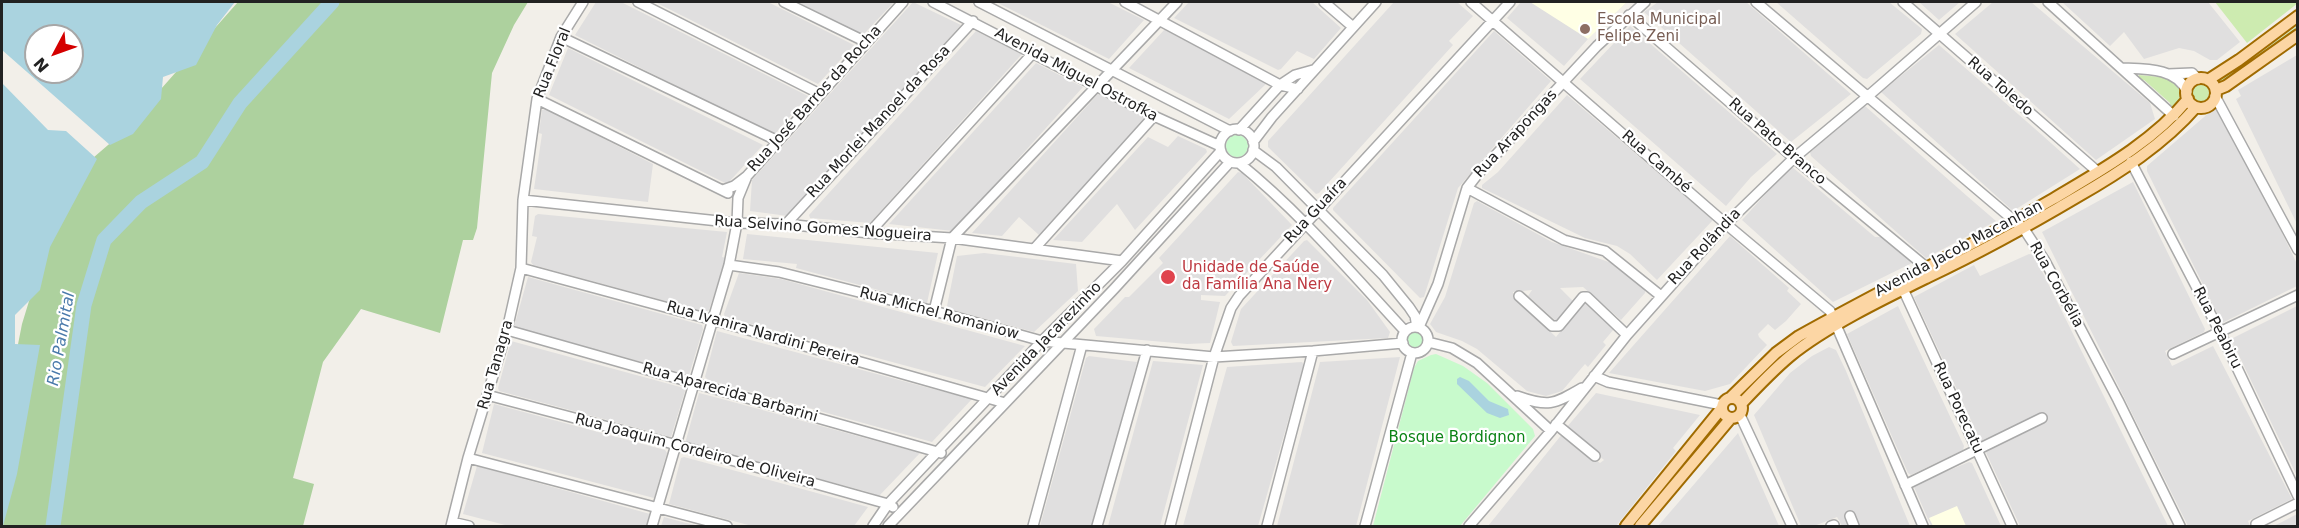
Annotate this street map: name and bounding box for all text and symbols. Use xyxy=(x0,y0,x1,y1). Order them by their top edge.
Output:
place label: Escola Municipal Felipe Zeni xyxy=(1597,11,1721,46)
street label: Rua José Barros da Rocha xyxy=(744,22,886,176)
marker: Escola Municipal Felipe Zeni xyxy=(1578,22,1592,36)
north arrow xyxy=(24,24,84,84)
street label: Avenida Miguel Ostrofka xyxy=(991,24,1161,126)
street label: Rua Floral xyxy=(531,25,575,101)
street label: Rua Morlei Manoel da Rosa xyxy=(803,42,955,202)
text: N xyxy=(30,54,53,76)
street label: Rua Toledo xyxy=(1963,54,2037,120)
street label: Rua Arapongas xyxy=(1471,86,1561,182)
street label: Rua Pato Branco xyxy=(1725,95,1829,189)
street label: Rua Cambé xyxy=(1618,127,1694,197)
street label: Rua Guaíra xyxy=(1281,174,1351,248)
street label: Avenida Jacob Macanhan xyxy=(1872,197,2046,301)
street label: Rua Rolândia xyxy=(1665,205,1745,289)
street label: Rua Selvino Gomes Nogueira xyxy=(714,212,932,246)
street label: Rua Corbélia xyxy=(2025,239,2087,331)
place label: Unidade de Saúde da Família Ana Nery xyxy=(1182,259,1332,294)
marker: Unidade de Saúde da Família Ana Nery xyxy=(1159,268,1177,286)
street label: Avenida Jacarezinho xyxy=(988,278,1106,400)
street label: Rua Michel Romaniow xyxy=(857,284,1021,344)
street label: Rua Peabiru xyxy=(2189,284,2245,372)
water label: Rio Palmital xyxy=(44,291,80,387)
street label: Rua Ivanira Nardini Pereira xyxy=(664,298,862,370)
street label: Rua Tanagra xyxy=(475,318,517,412)
street label: Rua Aparecida Barbarini xyxy=(640,359,820,427)
street label: Rua Porecatu xyxy=(1929,359,1987,457)
street label: Rua Joaquim Cordeiro de Oliveira xyxy=(573,410,817,492)
park label: Bosque Bordignon xyxy=(1388,429,1526,447)

